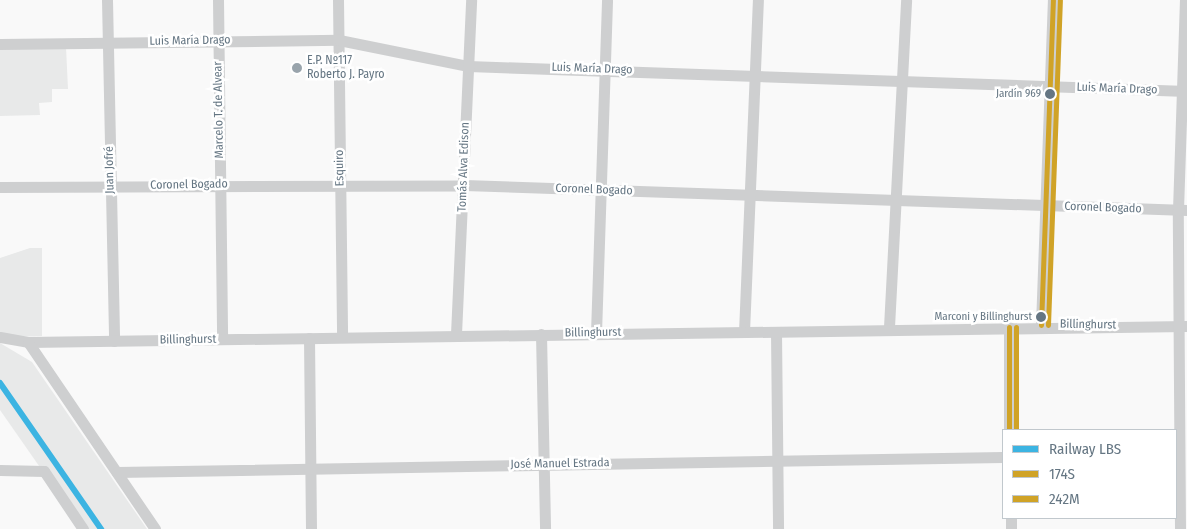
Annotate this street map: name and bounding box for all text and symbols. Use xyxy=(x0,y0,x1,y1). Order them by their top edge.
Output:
street label: Luis María Drago xyxy=(149,33,231,49)
place label: E.P. Nº117 Roberto J. Payro xyxy=(307,54,385,82)
street label: Luis María Drago xyxy=(551,60,633,78)
street label: Marcelo T. de Alvear xyxy=(211,61,227,159)
marker: E.P. Nº117 Roberto J. Payro xyxy=(291,62,303,74)
street label: Luis María Drago xyxy=(1076,80,1158,98)
place label: Jardín 969 xyxy=(996,87,1041,101)
marker: Jardín 969 xyxy=(1045,89,1055,99)
street label: Tomás Alva Edison xyxy=(455,122,473,212)
street label: Juan Jofré xyxy=(102,146,118,194)
street label: Esquiro xyxy=(332,150,348,186)
street label: Coronel Bogado xyxy=(150,177,228,193)
street label: Coronel Bogado xyxy=(555,181,633,199)
street label: Coronel Bogado xyxy=(1064,199,1142,217)
place label: Marconi y Billinghurst xyxy=(934,310,1032,324)
marker: Marconi y Billinghurst xyxy=(1036,312,1046,322)
street label: Billinghurst xyxy=(1060,317,1116,333)
street label: Billinghurst xyxy=(565,325,621,341)
street label: Billinghurst xyxy=(160,332,216,348)
legend xyxy=(1002,429,1177,519)
text: Railway LBS xyxy=(1049,440,1121,458)
street label: José Manuel Estrada xyxy=(510,456,610,472)
text: 174S xyxy=(1049,465,1075,483)
text: 242M xyxy=(1049,490,1080,508)

